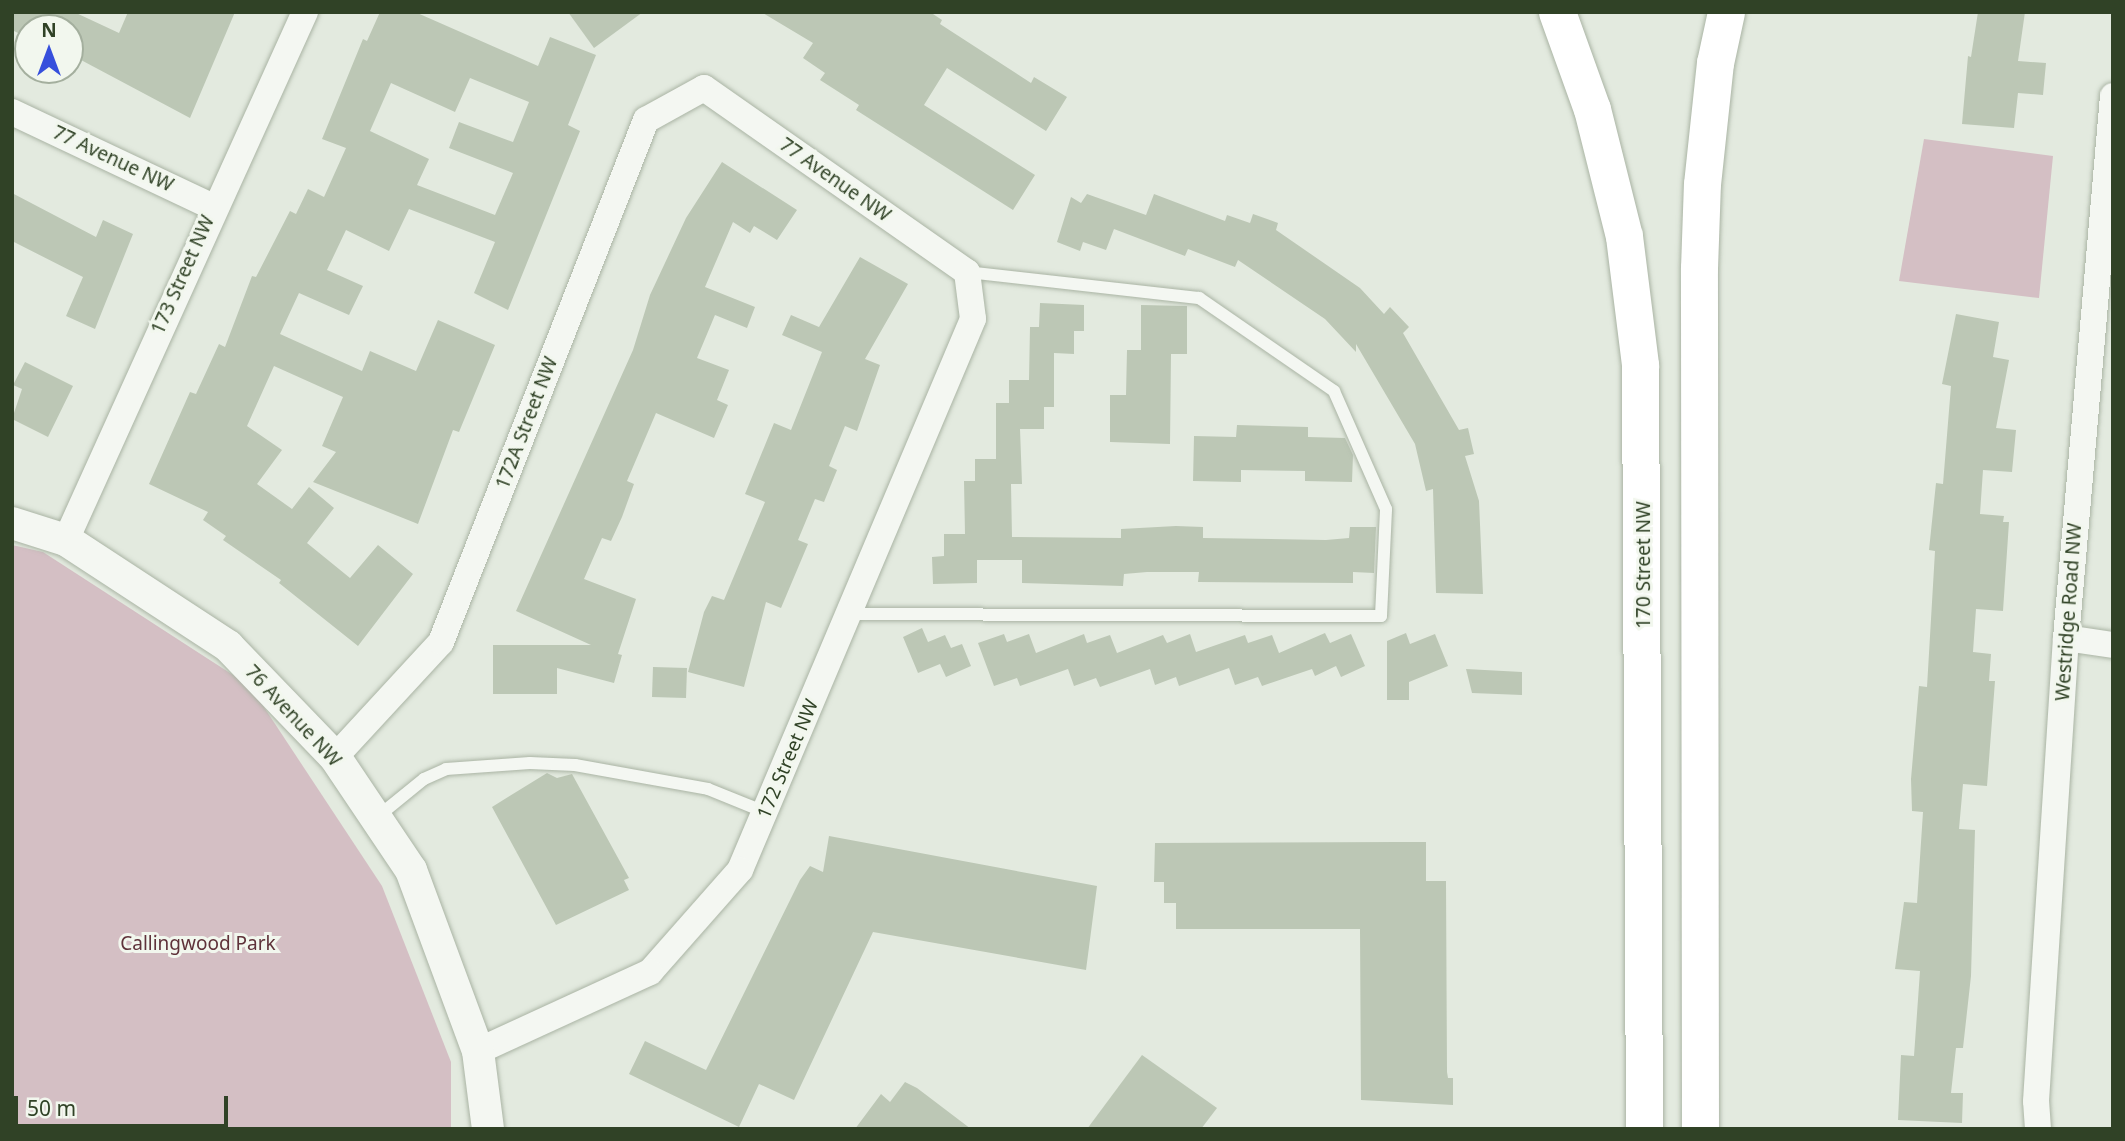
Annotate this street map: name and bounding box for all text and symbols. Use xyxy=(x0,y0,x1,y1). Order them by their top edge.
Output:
north arrow xyxy=(14,14,84,84)
text: N xyxy=(41,17,57,43)
street label: 77 Avenue NW xyxy=(49,121,177,197)
street label: 77 Avenue NW xyxy=(775,133,895,227)
street label: 173 Street NW xyxy=(147,212,219,338)
street label: 172A Street NW xyxy=(491,354,563,492)
street label: 170 Street NW xyxy=(1633,501,1655,629)
street label: Westridge Road NW xyxy=(2051,522,2087,702)
street label: 76 Avenue NW xyxy=(240,661,346,771)
street label: 172 Street NW xyxy=(753,696,823,822)
park label: Callingwood Park xyxy=(120,933,276,955)
scale bar xyxy=(18,1082,231,1126)
text: 50 m xyxy=(27,1094,76,1122)

